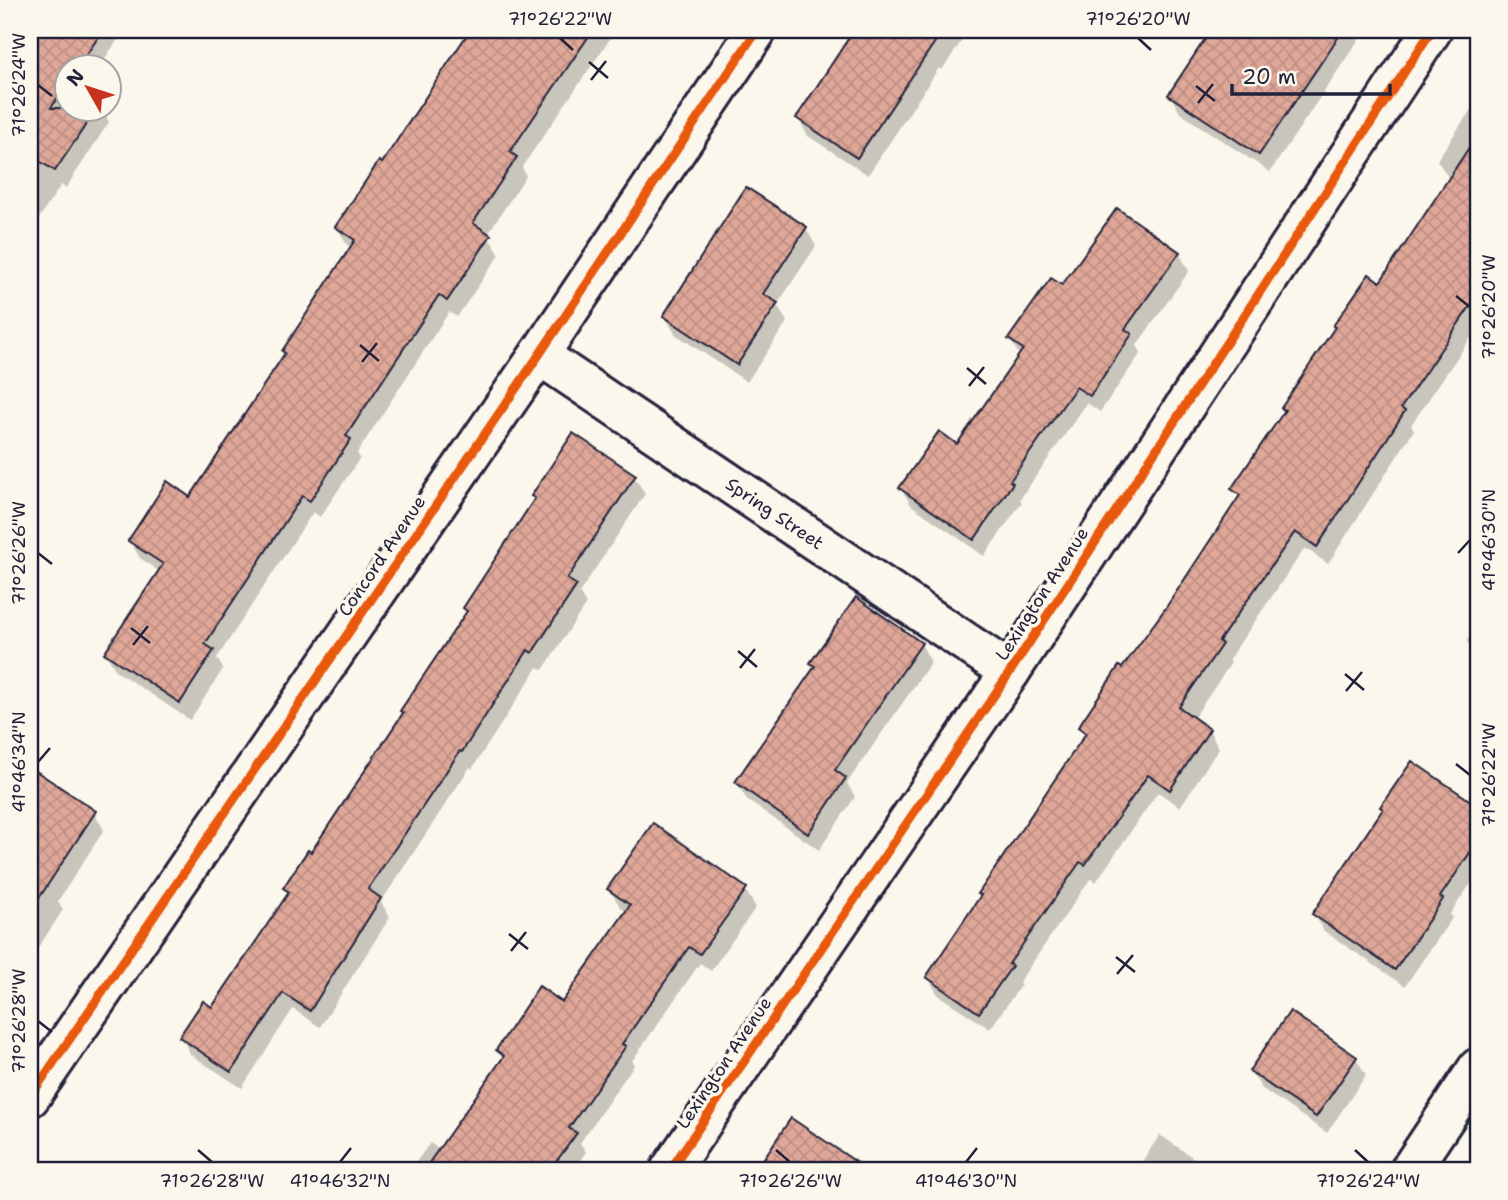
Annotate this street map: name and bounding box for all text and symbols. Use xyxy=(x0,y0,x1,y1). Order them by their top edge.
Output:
text: 71°26'22"W xyxy=(508,7,612,31)
text: 71°26'20"W xyxy=(1085,7,1191,31)
text: 71°26'24"W xyxy=(7,33,31,137)
north arrow xyxy=(52,52,122,122)
scale bar xyxy=(1232,52,1389,96)
text: 20 m xyxy=(1242,63,1296,91)
text: N xyxy=(61,64,90,91)
text: 71°26'20"W xyxy=(1477,254,1501,360)
street label: Spring Street xyxy=(721,472,828,555)
text: 41°46'30"N xyxy=(1477,489,1501,591)
street label: Concord Avenue xyxy=(333,491,431,621)
text: 71°26'26"W xyxy=(7,501,31,605)
street label: Lexington Avenue xyxy=(990,523,1094,665)
text: 41°46'34"N xyxy=(7,711,31,813)
text: 71°26'22"W xyxy=(1477,723,1501,827)
text: 71°26'28"W xyxy=(7,968,31,1074)
street label: Lexington Avenue xyxy=(671,992,777,1134)
text: 71°26'28"W xyxy=(159,1169,265,1193)
text: 41°46'32"N xyxy=(290,1169,390,1193)
text: 71°26'26"W xyxy=(738,1169,842,1193)
text: 41°46'30"N xyxy=(915,1169,1017,1193)
text: 71°26'24"W xyxy=(1316,1169,1420,1193)

